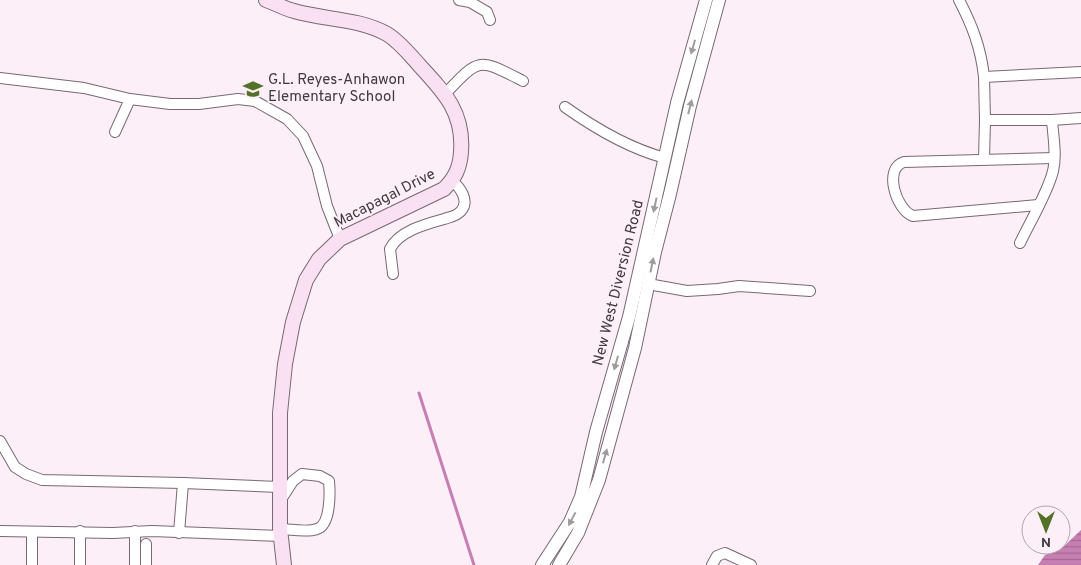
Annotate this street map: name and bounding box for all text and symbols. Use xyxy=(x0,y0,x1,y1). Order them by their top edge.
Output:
one-way arrow xyxy=(688,40,696,55)
place label: G.L. Reyes-Anhawon Elementary School xyxy=(268,71,405,107)
school or university icon: G.L. Reyes-Anhawon Elementary School xyxy=(242,78,264,100)
one-way arrow xyxy=(686,99,694,114)
street label: Macapagal Drive xyxy=(331,165,439,233)
one-way arrow xyxy=(651,197,659,213)
street label: New West Diversion Road xyxy=(589,198,649,368)
one-way arrow xyxy=(648,257,656,272)
one-way arrow xyxy=(612,355,620,370)
one-way arrow xyxy=(601,449,609,464)
north arrow xyxy=(1021,505,1071,555)
one-way arrow xyxy=(568,511,576,526)
text: N xyxy=(1041,533,1051,550)

